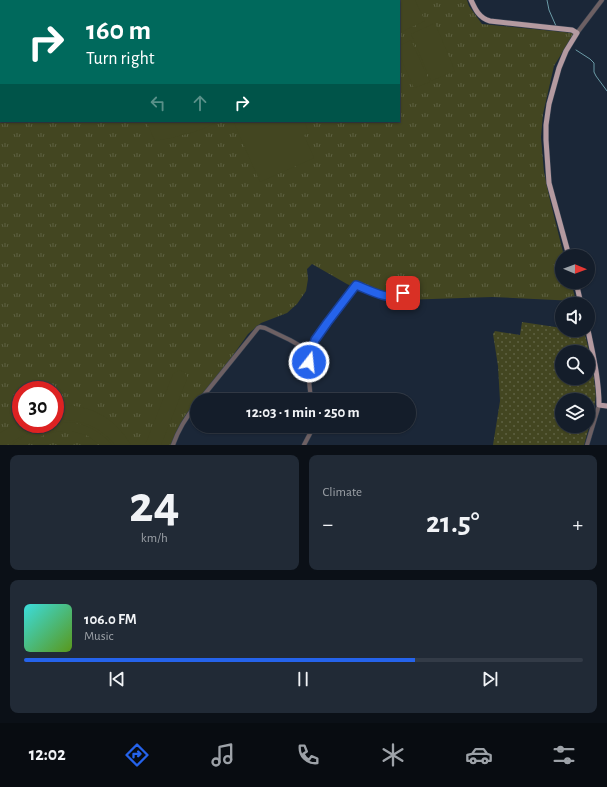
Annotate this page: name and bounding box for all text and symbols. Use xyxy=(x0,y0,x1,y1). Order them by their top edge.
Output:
icon: right xyxy=(20,16,72,68)
text: 160 m xyxy=(86,17,151,45)
text: Turn right xyxy=(86,50,155,68)
icon: left xyxy=(147,92,169,114)
icon: ahead xyxy=(189,92,211,114)
icon: right xyxy=(231,92,253,114)
north arrow xyxy=(555,249,595,289)
map controls xyxy=(555,249,595,433)
pin xyxy=(386,276,420,310)
icon: arrive xyxy=(392,282,414,304)
button: sound xyxy=(555,297,595,337)
position arrow xyxy=(288,341,330,383)
button: search xyxy=(555,345,595,385)
speed limit sign: 30 xyxy=(12,381,64,433)
button: layers xyxy=(555,393,595,433)
text: 12:03 · 1 min · 250 m xyxy=(246,405,360,420)
text: 24 xyxy=(129,479,180,531)
text: Climate xyxy=(323,486,362,499)
text: 21.5° xyxy=(426,508,480,538)
text: − xyxy=(323,513,333,535)
text: + xyxy=(572,513,583,535)
text: km/h xyxy=(141,532,168,545)
text: 106.0 FM xyxy=(84,612,137,627)
text: Music xyxy=(84,630,114,643)
icon: previous xyxy=(106,668,128,690)
icon: pause xyxy=(292,668,314,690)
icon: next xyxy=(479,668,501,690)
icon: directions xyxy=(123,741,151,769)
icon: music xyxy=(209,741,237,769)
icon: phone xyxy=(294,741,322,769)
icon: climate xyxy=(379,741,407,769)
icon: car xyxy=(465,741,493,769)
icon: filters xyxy=(550,741,578,769)
text: 12:02 xyxy=(29,746,66,764)

